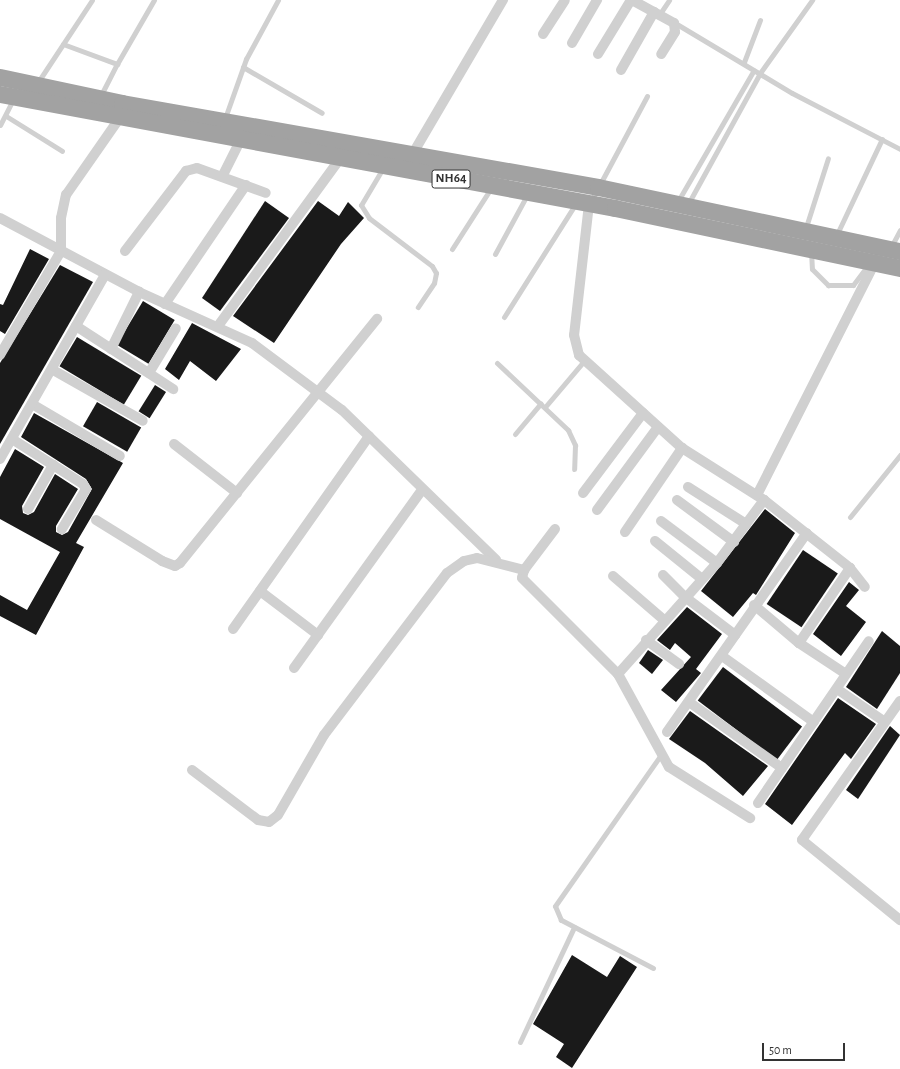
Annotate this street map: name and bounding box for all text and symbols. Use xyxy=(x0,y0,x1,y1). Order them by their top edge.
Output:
road number: NH64 xyxy=(431,168,471,190)
scale bar xyxy=(764,1035,847,1061)
text: 50 m xyxy=(769,1044,792,1056)

